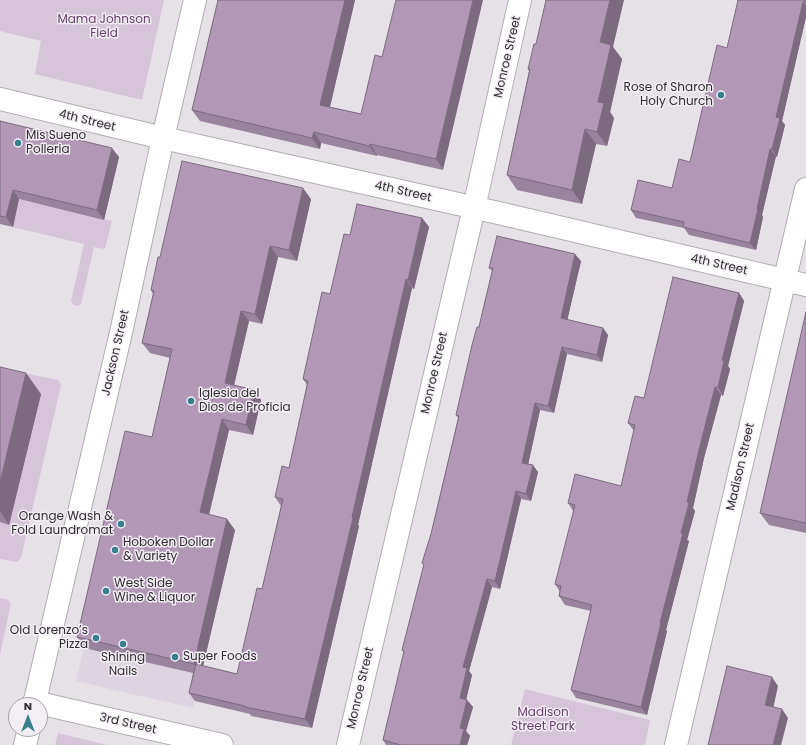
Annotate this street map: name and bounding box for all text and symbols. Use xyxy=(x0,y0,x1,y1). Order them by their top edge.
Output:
park label: Mama Johnson Field xyxy=(57,13,151,41)
street label: Monroe Street xyxy=(492,15,524,99)
place label: Rose of Sharon Holy Church xyxy=(624,81,713,109)
marker: Rose of Sharon Holy Church xyxy=(716,90,726,100)
street label: 4th Street xyxy=(57,107,117,135)
place label: Mis Sueno Polleria xyxy=(26,129,86,157)
marker: Mis Sueno Polleria xyxy=(13,138,23,148)
street label: 4th Street xyxy=(373,178,433,206)
street label: 4th Street xyxy=(689,251,749,279)
street label: Jackson Street xyxy=(99,309,133,397)
street label: Monroe Street xyxy=(419,331,451,415)
place label: Iglesia del Dios de Proficia xyxy=(199,387,291,415)
marker: Iglesia del Dios de Proficia xyxy=(186,396,196,406)
street label: Madison Street xyxy=(724,422,758,512)
place label: Orange Wash & Fold Laundromat xyxy=(11,510,113,538)
marker: Orange Wash & Fold Laundromat xyxy=(116,519,126,529)
place label: Hoboken Dollar & Variety xyxy=(123,536,214,564)
marker: Hoboken Dollar & Variety xyxy=(110,545,120,555)
place label: West Side Wine & Liquor xyxy=(114,577,195,605)
marker: West Side Wine & Liquor xyxy=(101,586,111,596)
place label: Old Lorenzo’s Pizza xyxy=(10,624,88,652)
marker: Old Lorenzo’s Pizza xyxy=(91,633,101,643)
marker: Shining Nails xyxy=(118,639,128,649)
street label: Monroe Street xyxy=(345,646,377,730)
place label: Super Foods xyxy=(183,650,257,664)
place label: Shining Nails xyxy=(101,651,145,679)
marker: Super Foods xyxy=(170,652,180,662)
north arrow xyxy=(8,697,48,737)
text: N xyxy=(24,698,32,714)
park label: Madison Street Park xyxy=(511,706,575,734)
street label: 3rd Street xyxy=(98,710,158,738)

